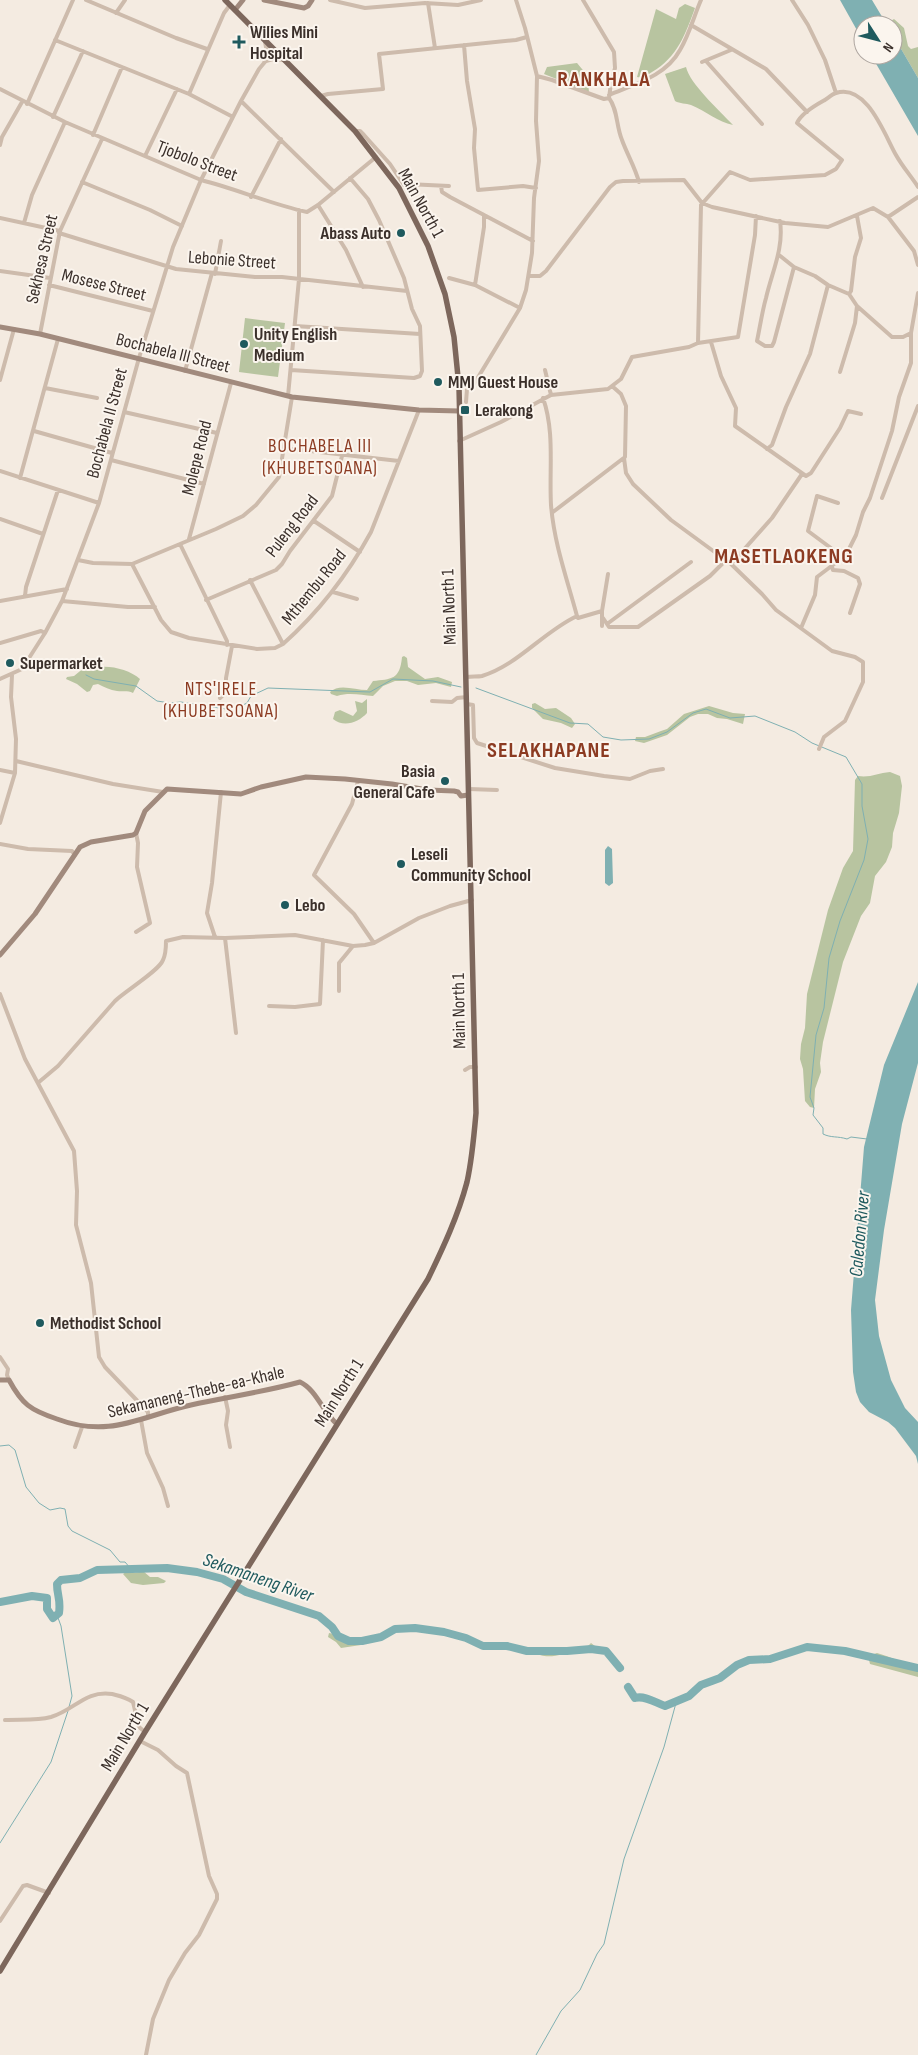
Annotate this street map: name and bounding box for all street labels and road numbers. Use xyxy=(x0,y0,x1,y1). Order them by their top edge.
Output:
street label: Tjobolo Street xyxy=(154,136,241,186)
street label: Main North 1 xyxy=(393,165,449,242)
street label: Sekhesa Street xyxy=(22,212,63,306)
street label: Lebonie Street xyxy=(187,246,277,274)
street label: Mosese Street xyxy=(60,264,149,306)
street label: Bochabela III Street xyxy=(114,329,233,377)
street label: Bochabela II Street xyxy=(82,365,132,480)
street label: Molepe Road xyxy=(178,418,216,498)
street label: Puleng Road xyxy=(261,491,323,561)
street label: Mthembu Road xyxy=(277,545,351,629)
street label: Main North 1 xyxy=(437,568,461,645)
street label: Main North 1 xyxy=(448,972,470,1049)
street label: Main North 1 xyxy=(310,1355,368,1431)
street label: Sekamaneng-Thebe-ea-Khale xyxy=(106,1361,286,1423)
street label: Main North 1 xyxy=(96,1698,154,1775)

